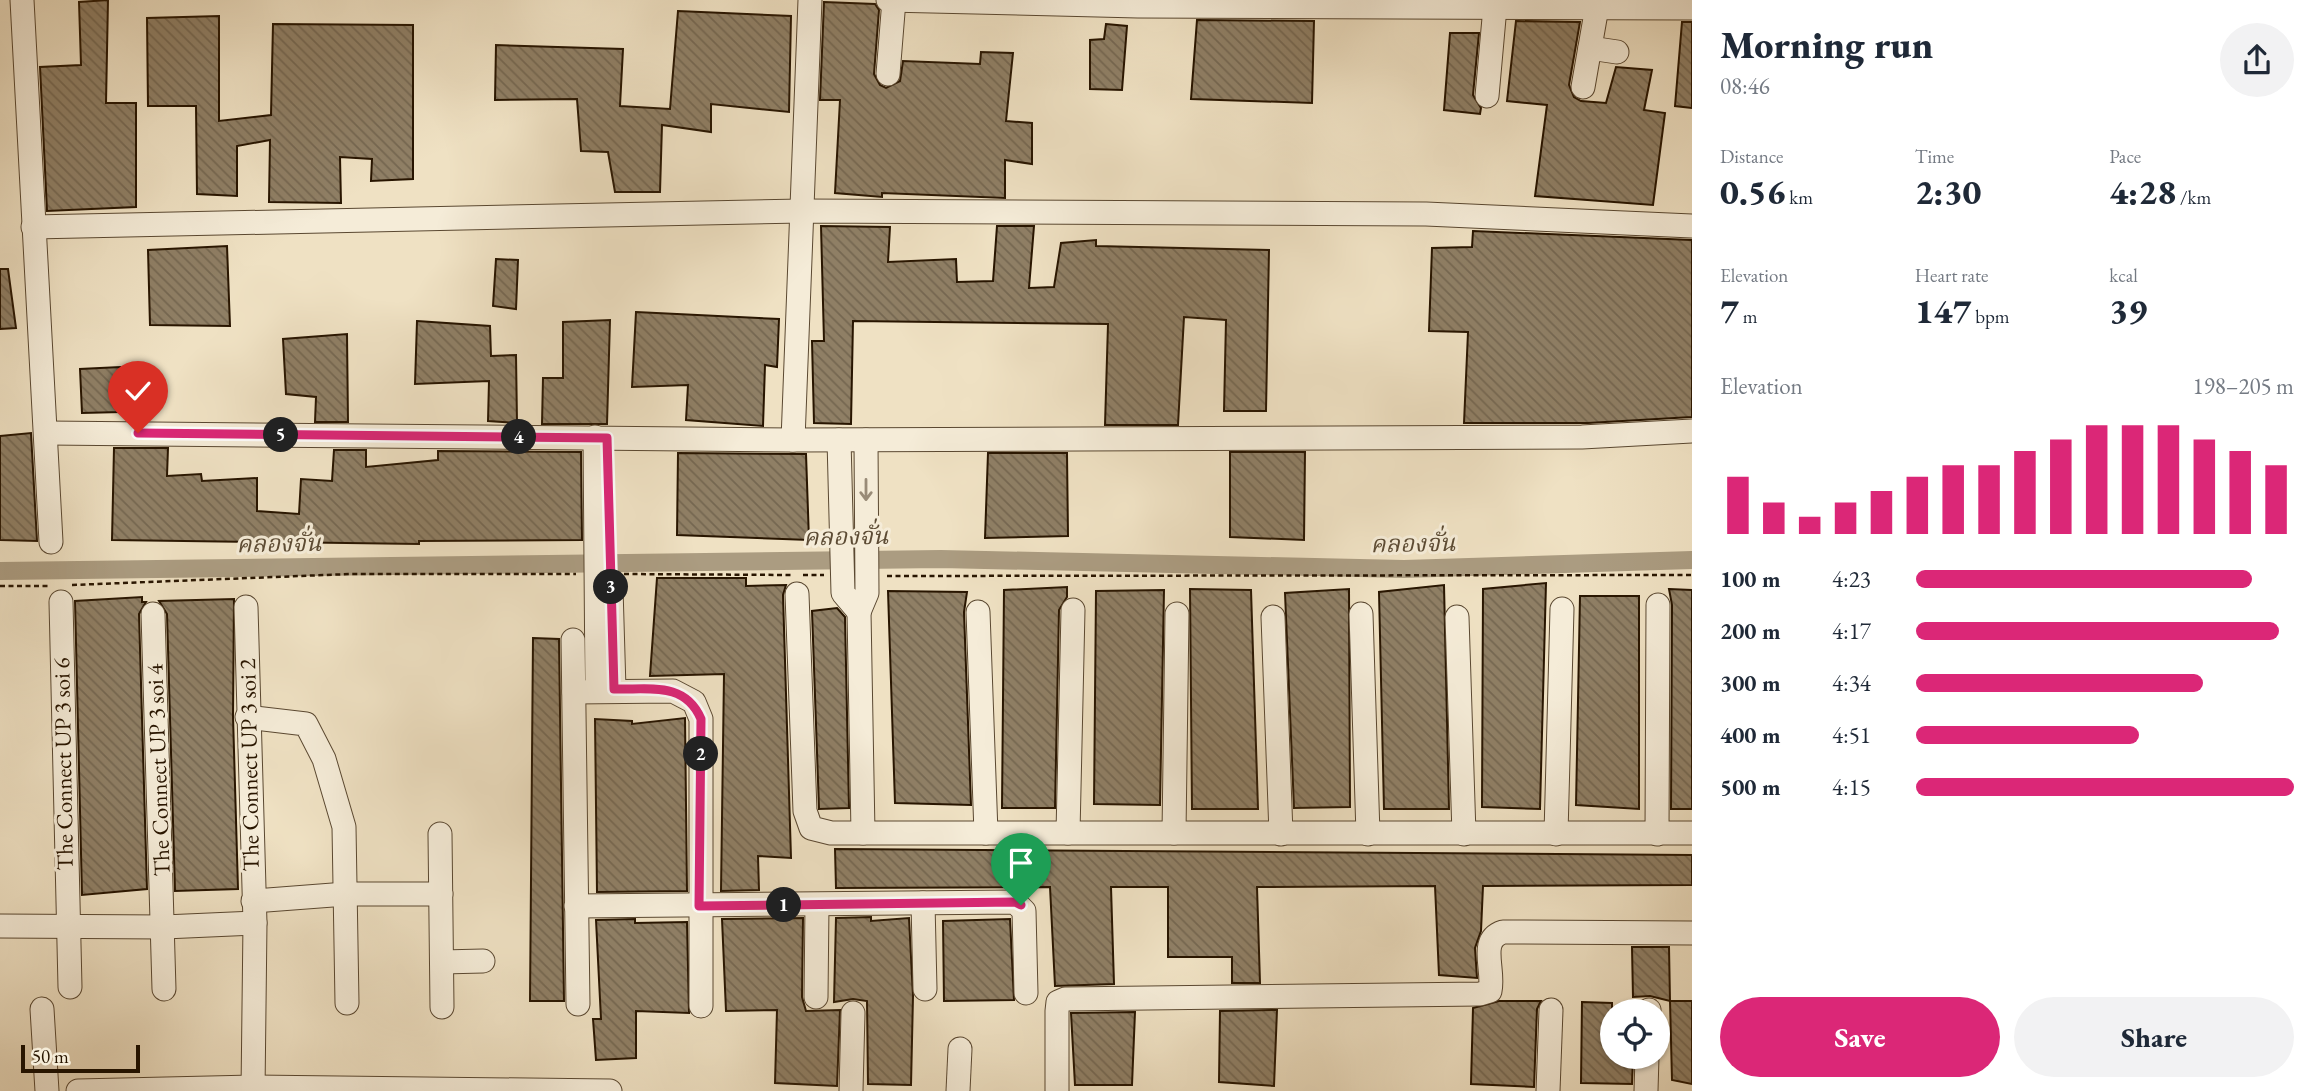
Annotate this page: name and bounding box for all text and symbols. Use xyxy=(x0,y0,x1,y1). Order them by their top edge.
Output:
text: Morning run xyxy=(1720,20,1933,69)
button: share xyxy=(2220,23,2294,97)
text: 08:46 xyxy=(1720,71,1770,101)
text: Distance xyxy=(1720,144,1783,169)
text: Time xyxy=(1915,144,1954,169)
text: Pace xyxy=(2109,144,2141,169)
text: 0.56 xyxy=(1720,169,1786,214)
text: 2:30 xyxy=(1915,169,1981,214)
text: 4:28 xyxy=(2109,169,2176,214)
text: km xyxy=(1786,185,1813,210)
text: /km xyxy=(2176,185,2211,210)
text: Elevation xyxy=(1720,263,1788,288)
text: Heart rate xyxy=(1915,263,1988,288)
text: kcal xyxy=(2109,263,2138,288)
text: 7 xyxy=(1720,288,1739,333)
text: 147 xyxy=(1915,288,1971,333)
text: 39 xyxy=(2109,288,2147,333)
text: m xyxy=(1739,304,1758,329)
text: bpm xyxy=(1971,304,2010,329)
pin xyxy=(108,361,168,433)
text: Elevation xyxy=(1720,371,1803,401)
text: 198–205 m xyxy=(2193,371,2294,401)
icon: check xyxy=(119,372,157,410)
pin: 5 xyxy=(264,418,298,452)
pin: 4 xyxy=(502,420,536,454)
text: 5 xyxy=(275,422,286,447)
text: 4 xyxy=(513,424,524,449)
one-way arrow xyxy=(859,478,873,501)
water label: คลองจั่น xyxy=(803,518,889,552)
water label: คลองจั่น xyxy=(236,525,322,559)
water label: คลองจั่น xyxy=(1370,525,1456,559)
text: 100 m xyxy=(1720,564,1781,594)
text: 4:23 xyxy=(1832,564,1871,594)
pin: 3 xyxy=(594,570,628,604)
text: 3 xyxy=(605,574,616,599)
text: 200 m xyxy=(1720,616,1781,646)
text: 4:17 xyxy=(1832,616,1871,646)
street label: The Connect UP 3 soi 6 xyxy=(46,657,80,871)
street label: The Connect UP 3 soi 2 xyxy=(232,658,266,872)
street label: The Connect UP 3 soi 4 xyxy=(139,662,177,877)
text: 300 m xyxy=(1720,668,1781,698)
text: 4:34 xyxy=(1832,668,1871,698)
text: 400 m xyxy=(1720,720,1781,750)
text: 4:51 xyxy=(1832,720,1871,750)
pin: 2 xyxy=(684,736,718,772)
text: 2 xyxy=(695,741,706,766)
text: 500 m xyxy=(1720,772,1781,802)
text: 4:15 xyxy=(1832,772,1871,802)
pin xyxy=(991,833,1051,905)
icon: arrive xyxy=(1002,844,1040,882)
pin: 1 xyxy=(766,888,802,922)
text: 1 xyxy=(778,892,789,917)
button: Save xyxy=(1720,997,2000,1077)
button: Share xyxy=(2014,997,2294,1077)
map controls xyxy=(1600,999,1670,1069)
button: locate xyxy=(1600,999,1670,1069)
scale bar xyxy=(21,1042,140,1074)
text: 50 m xyxy=(32,1044,69,1069)

